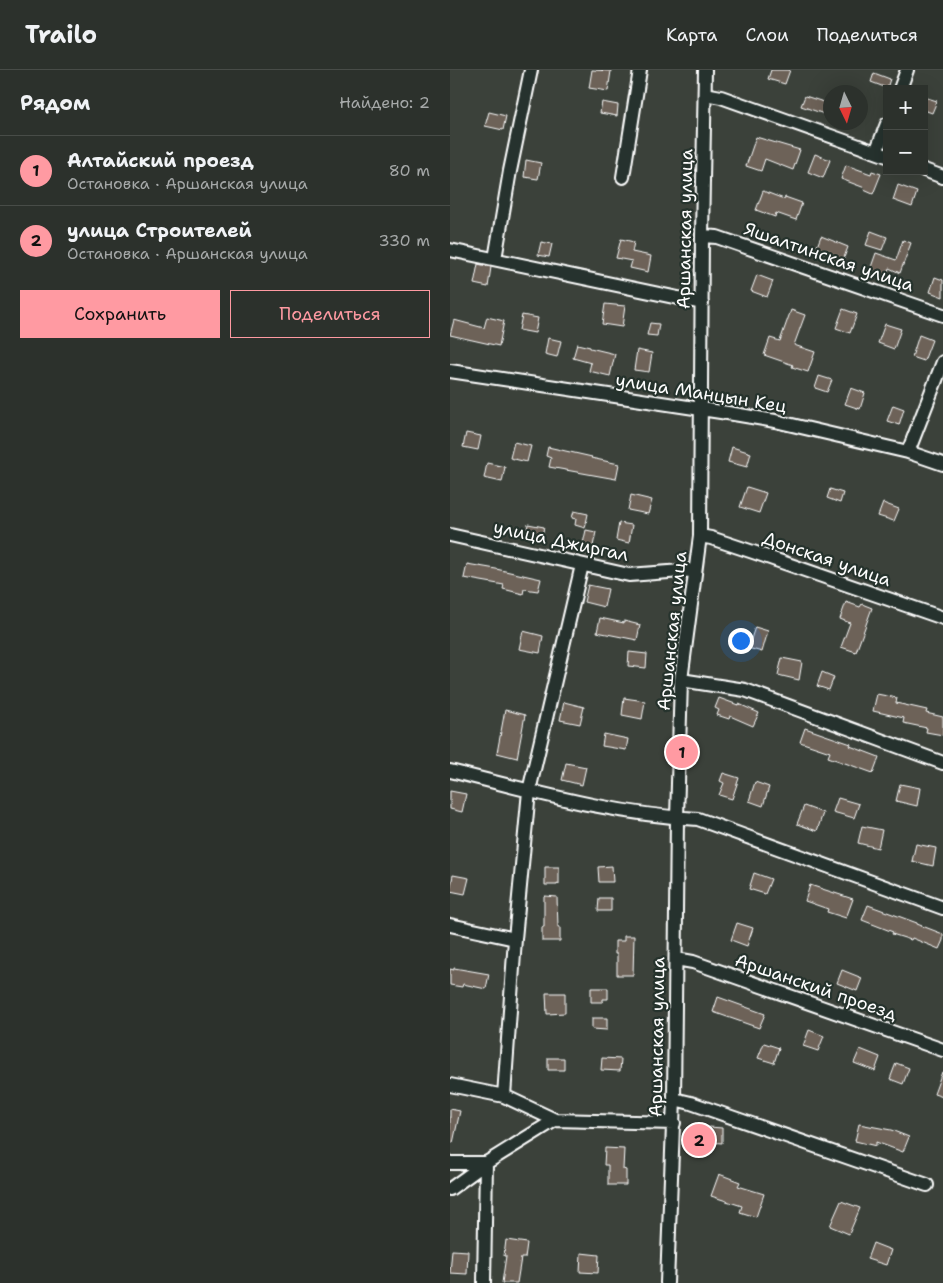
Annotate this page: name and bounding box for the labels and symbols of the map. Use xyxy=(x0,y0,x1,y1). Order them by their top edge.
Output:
north arrow xyxy=(823,85,868,130)
street label: Аршанская улица xyxy=(672,149,698,309)
street label: Яшалтинская улица xyxy=(741,217,917,297)
street label: улица Манцын Кец xyxy=(614,368,788,418)
street label: улица Джиргал xyxy=(491,515,631,567)
street label: Донская улица xyxy=(760,526,894,592)
street label: Аршанская улица xyxy=(652,550,692,712)
your location xyxy=(728,628,754,654)
pin: 1 xyxy=(666,733,698,771)
street label: Аршанский проезд xyxy=(732,948,901,1026)
street label: Аршанская улица xyxy=(644,957,670,1117)
pin: 2 xyxy=(683,1121,715,1159)

